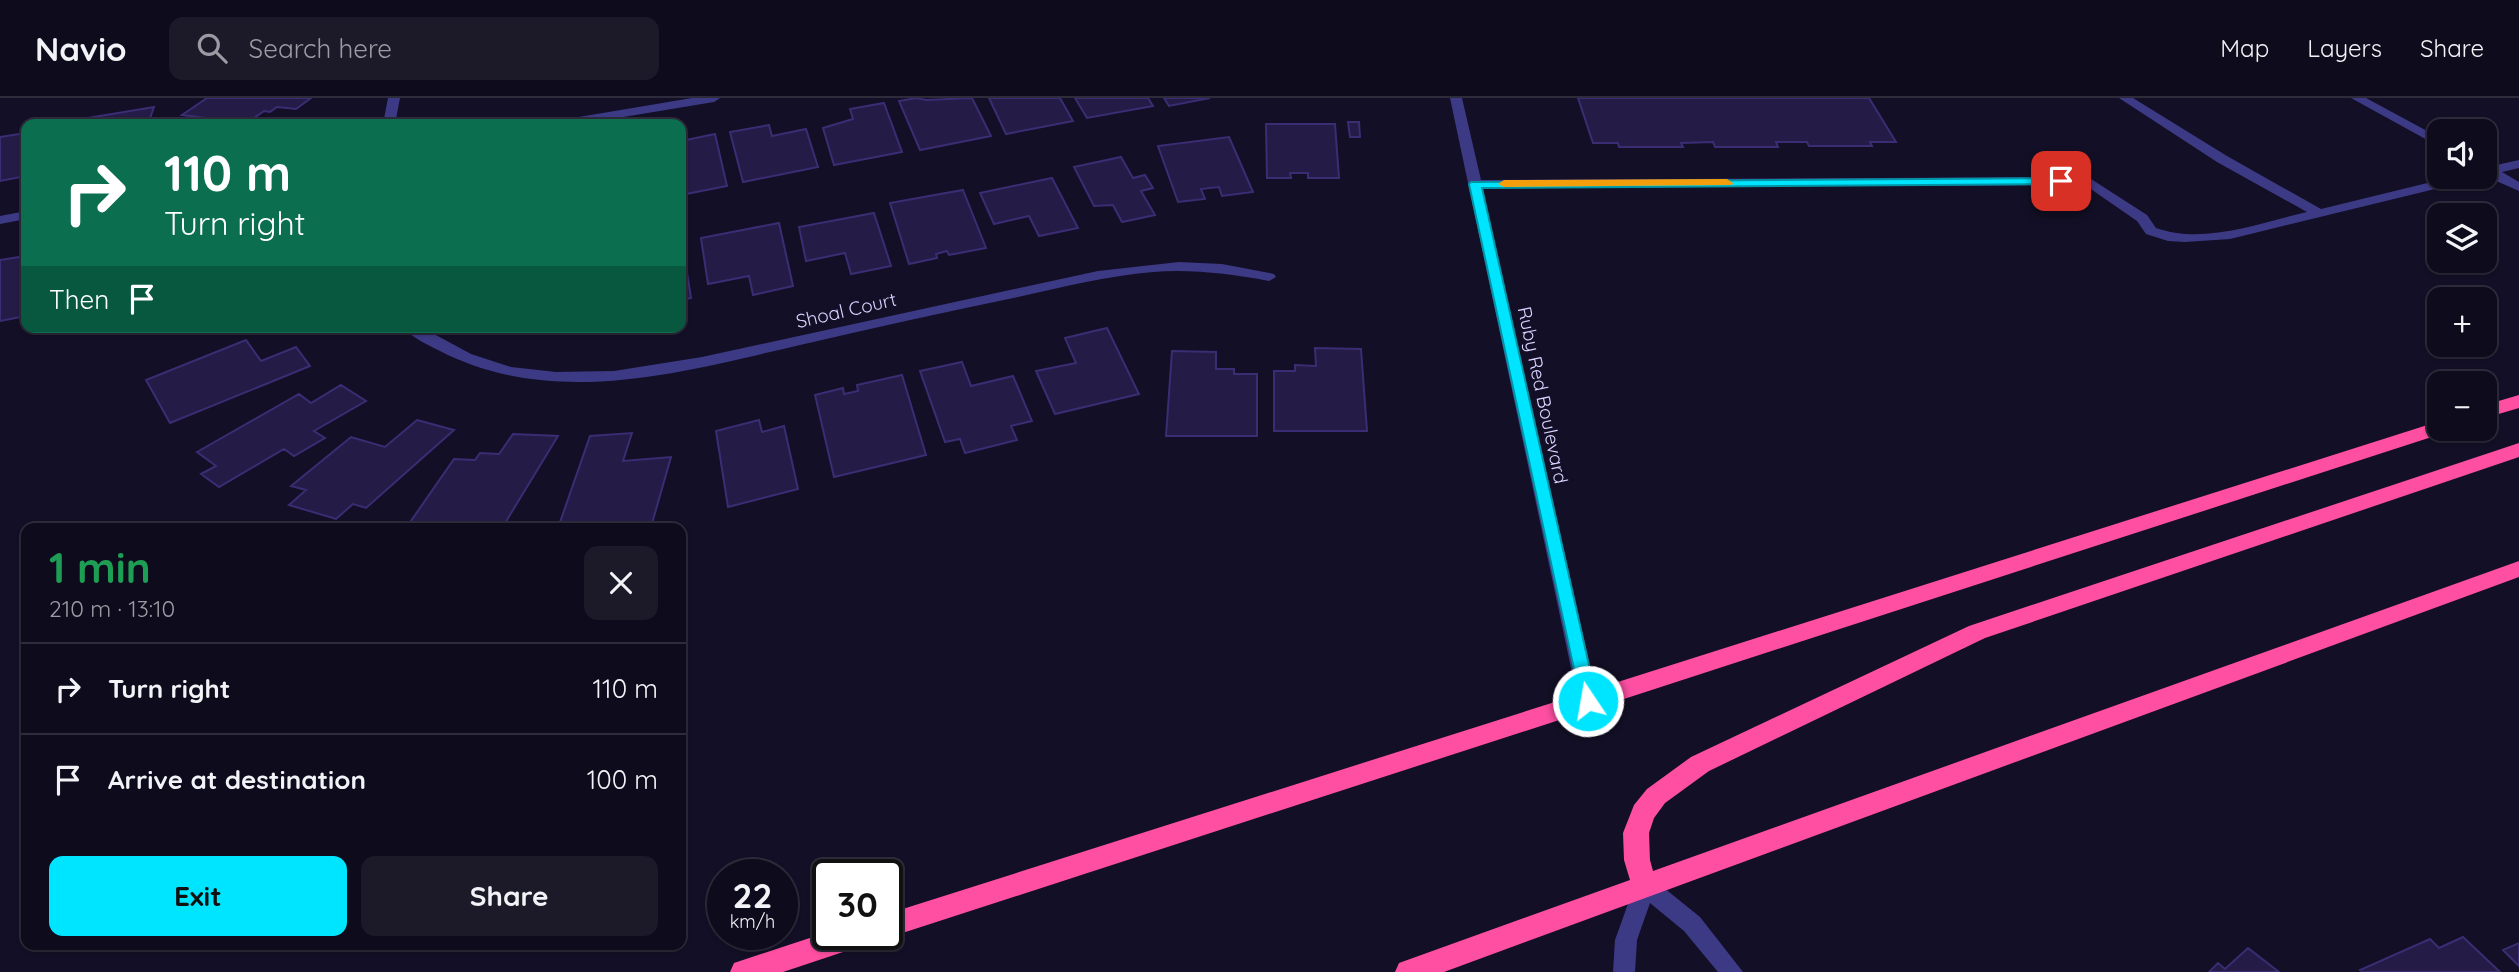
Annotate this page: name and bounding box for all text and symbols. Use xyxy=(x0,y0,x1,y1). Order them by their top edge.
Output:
search box xyxy=(169,17,659,80)
text: Navio xyxy=(35,28,127,69)
icon: search xyxy=(193,29,231,67)
text: Search here xyxy=(249,32,392,65)
text: Map xyxy=(2220,33,2269,63)
text: Layers xyxy=(2307,33,2382,63)
text: Share xyxy=(2420,33,2484,63)
map controls xyxy=(2427,119,2497,441)
button: sound xyxy=(2427,119,2497,189)
text: 110 m xyxy=(164,142,291,203)
icon: right xyxy=(49,147,140,238)
pin xyxy=(2031,151,2091,211)
icon: arrive xyxy=(2042,162,2080,200)
text: Turn right xyxy=(164,203,305,243)
button: layers xyxy=(2427,203,2497,273)
icon: arrive xyxy=(123,280,161,318)
text: Then xyxy=(49,283,109,316)
street label: Shoal Court xyxy=(793,287,899,333)
button: + xyxy=(2427,287,2497,357)
street label: Ruby Red Boulevard xyxy=(1513,304,1573,486)
button: − xyxy=(2427,371,2497,441)
text: 1 min xyxy=(49,541,151,594)
button: close xyxy=(584,546,658,620)
text: 210 m · 13:10 xyxy=(49,594,175,623)
position arrow xyxy=(1551,664,1625,738)
icon: right xyxy=(49,670,87,708)
text: Turn right xyxy=(108,672,230,705)
text: 110 m xyxy=(592,672,658,705)
icon: arrive xyxy=(49,761,87,799)
text: Arrive at destination xyxy=(108,763,366,796)
text: 100 m xyxy=(587,763,658,796)
button: Exit xyxy=(49,856,347,936)
button: Share xyxy=(361,856,658,936)
speed limit sign: 30 xyxy=(812,859,903,950)
text: 22 xyxy=(733,873,772,917)
text: km/h xyxy=(730,910,775,933)

